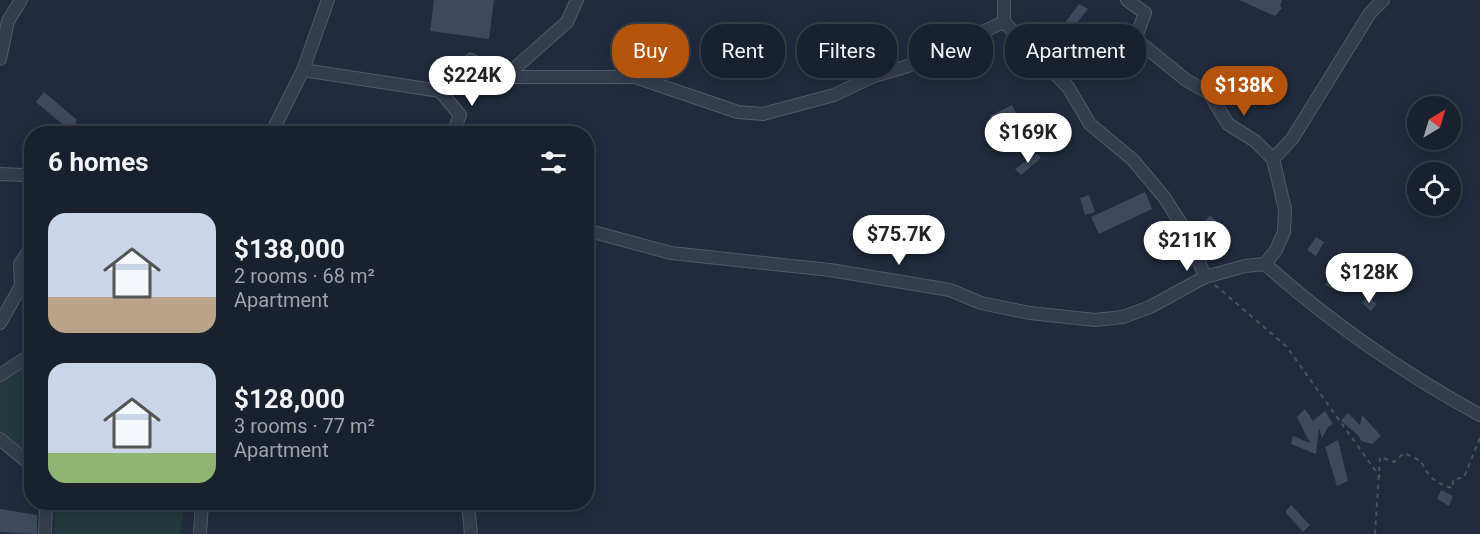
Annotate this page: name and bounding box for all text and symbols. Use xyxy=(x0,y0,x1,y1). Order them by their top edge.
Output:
chip: Buy xyxy=(612,24,689,78)
chip: Rent xyxy=(701,24,785,78)
chip: Filters xyxy=(797,24,897,78)
chip: New xyxy=(909,24,993,78)
chip: Apartment xyxy=(1005,24,1146,78)
pin: $224K xyxy=(430,56,514,107)
text: $224K xyxy=(443,63,501,87)
pin: $138K xyxy=(1202,66,1286,117)
text: $138K xyxy=(1215,73,1273,97)
north arrow xyxy=(1407,96,1461,150)
map controls xyxy=(1407,96,1461,216)
pin: $169K xyxy=(986,113,1070,164)
text: $169K xyxy=(999,120,1057,144)
icon: filters xyxy=(537,146,570,179)
text: 6 homes xyxy=(48,147,149,177)
button: locate xyxy=(1407,162,1461,216)
pin: $75.7K xyxy=(850,215,948,266)
pin: $211K xyxy=(1145,221,1229,272)
text: $75.7K xyxy=(867,222,931,246)
text: $211K xyxy=(1158,228,1216,252)
text: $138,000 xyxy=(234,234,345,264)
icon: home xyxy=(96,237,168,309)
pin: $128K xyxy=(1327,253,1411,304)
text: $128K xyxy=(1340,260,1398,284)
text: 2 rooms · 68 m² xyxy=(234,264,375,288)
text: Apartment xyxy=(234,288,329,312)
text: $128,000 xyxy=(234,384,345,414)
icon: home xyxy=(96,387,168,459)
text: 3 rooms · 77 m² xyxy=(234,414,375,438)
text: Apartment xyxy=(234,438,329,462)

